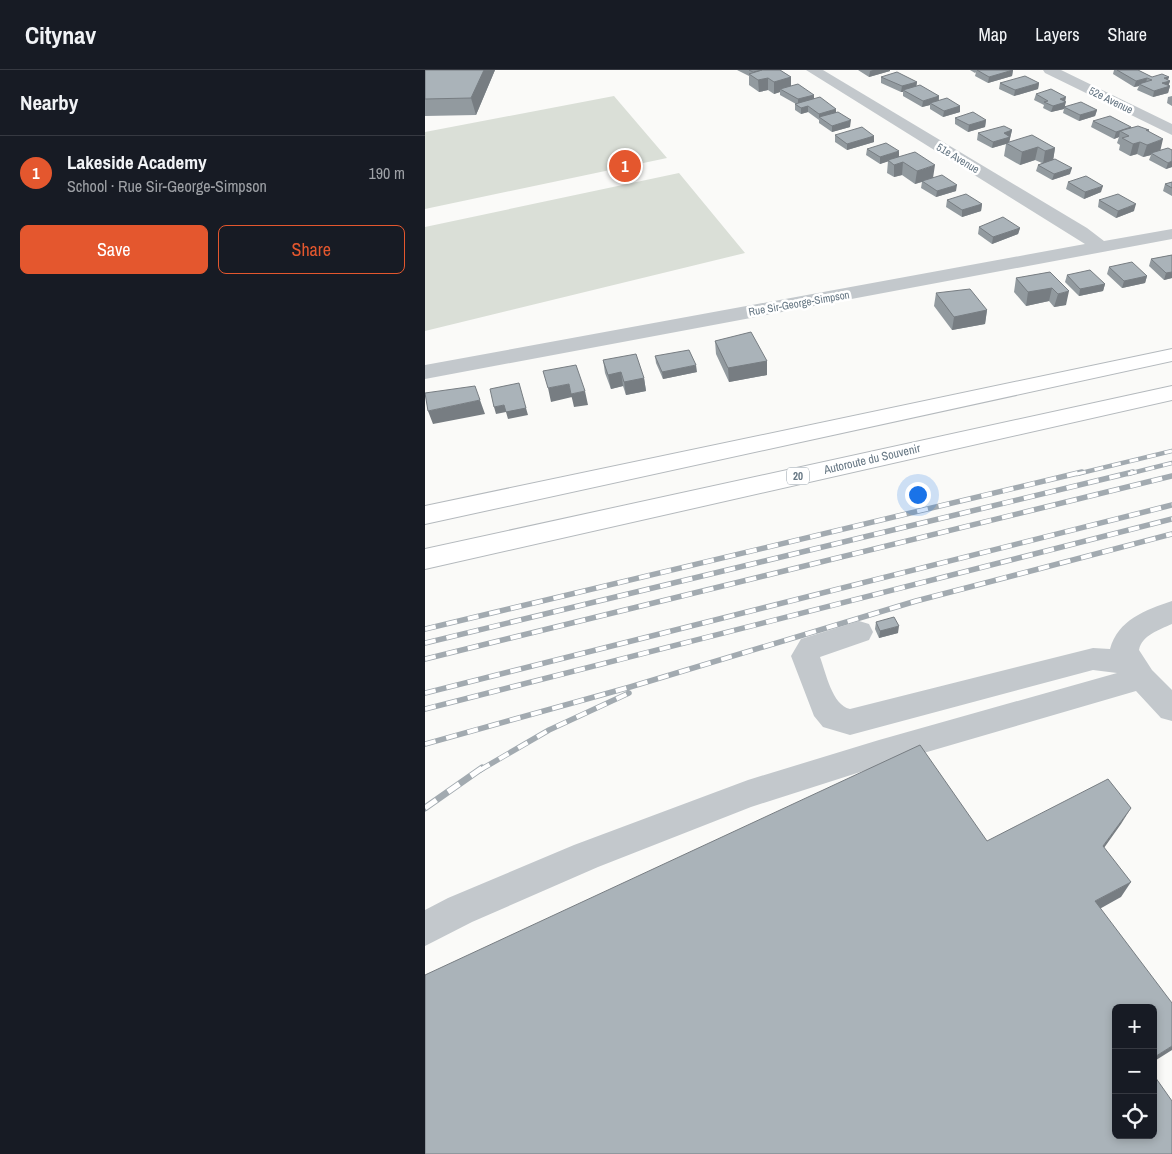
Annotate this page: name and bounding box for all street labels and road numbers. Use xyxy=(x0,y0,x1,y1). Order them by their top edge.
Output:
street label: 52e Avenue xyxy=(1087,83,1135,117)
street label: 51e Avenue xyxy=(934,140,982,176)
street label: Rue Sir-George-Simpson xyxy=(747,287,851,319)
street label: Autoroute du Souvenir xyxy=(821,440,922,478)
road number: 20 xyxy=(787,468,809,484)

